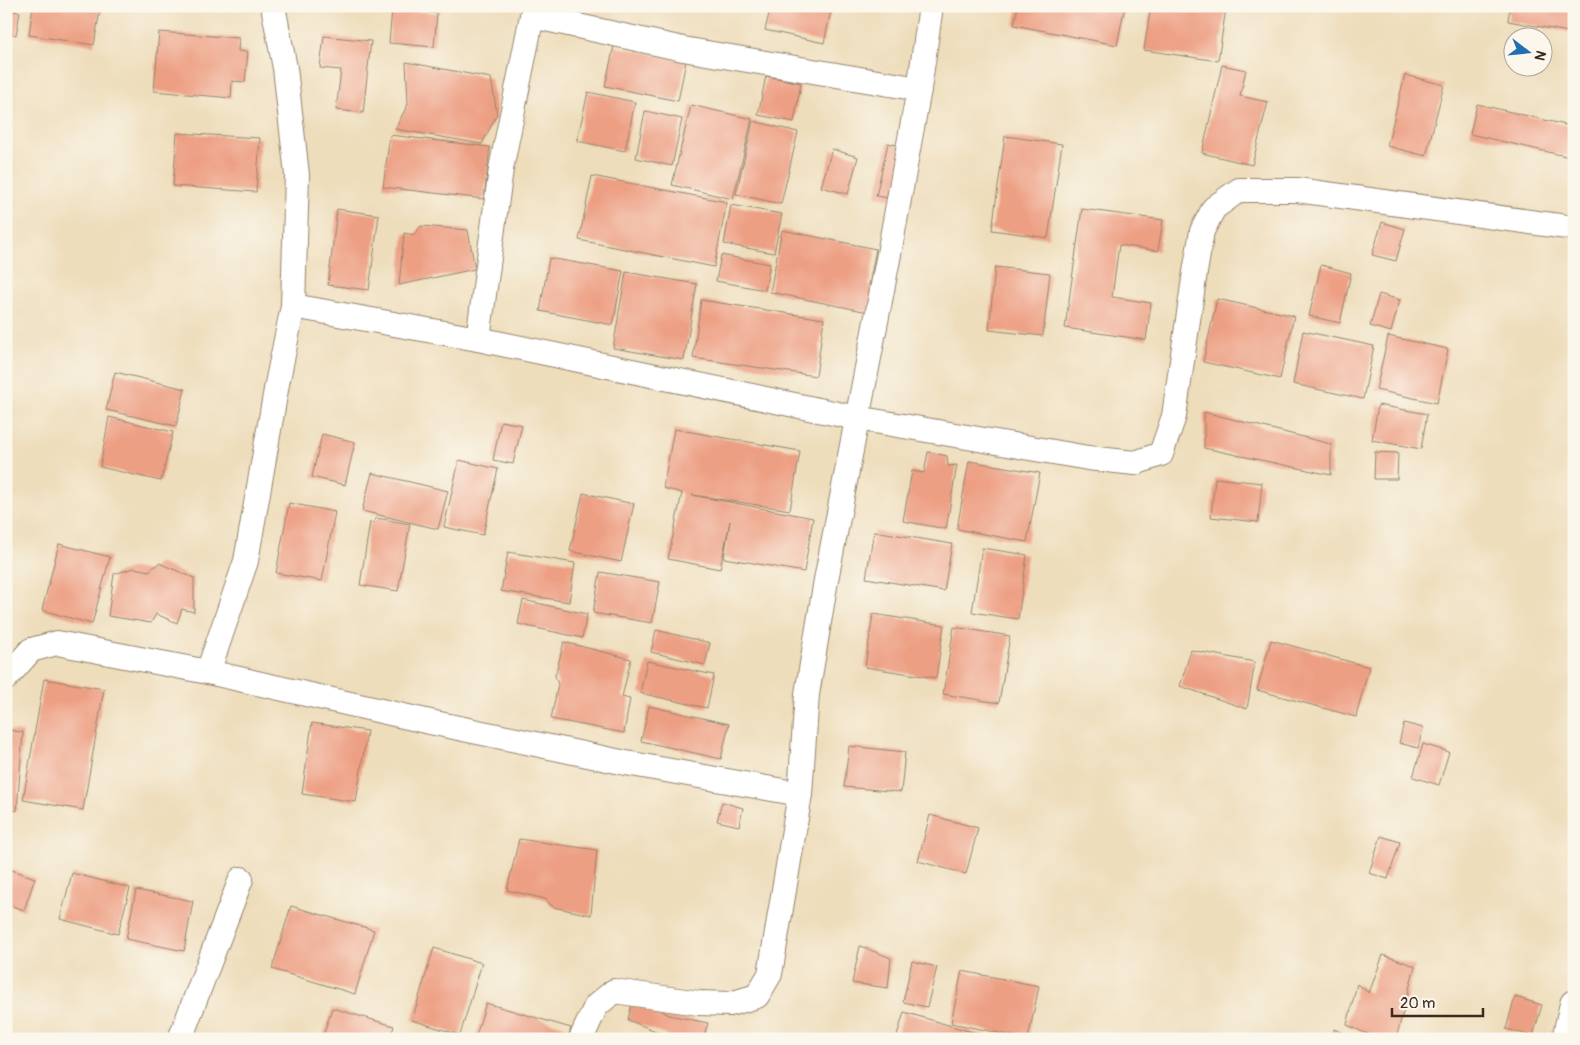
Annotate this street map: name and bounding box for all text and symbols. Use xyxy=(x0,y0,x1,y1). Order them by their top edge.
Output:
north arrow xyxy=(1502,28,1552,78)
text: N xyxy=(1531,49,1549,62)
scale bar xyxy=(1392,985,1484,1017)
text: 20 m xyxy=(1400,994,1435,1013)

